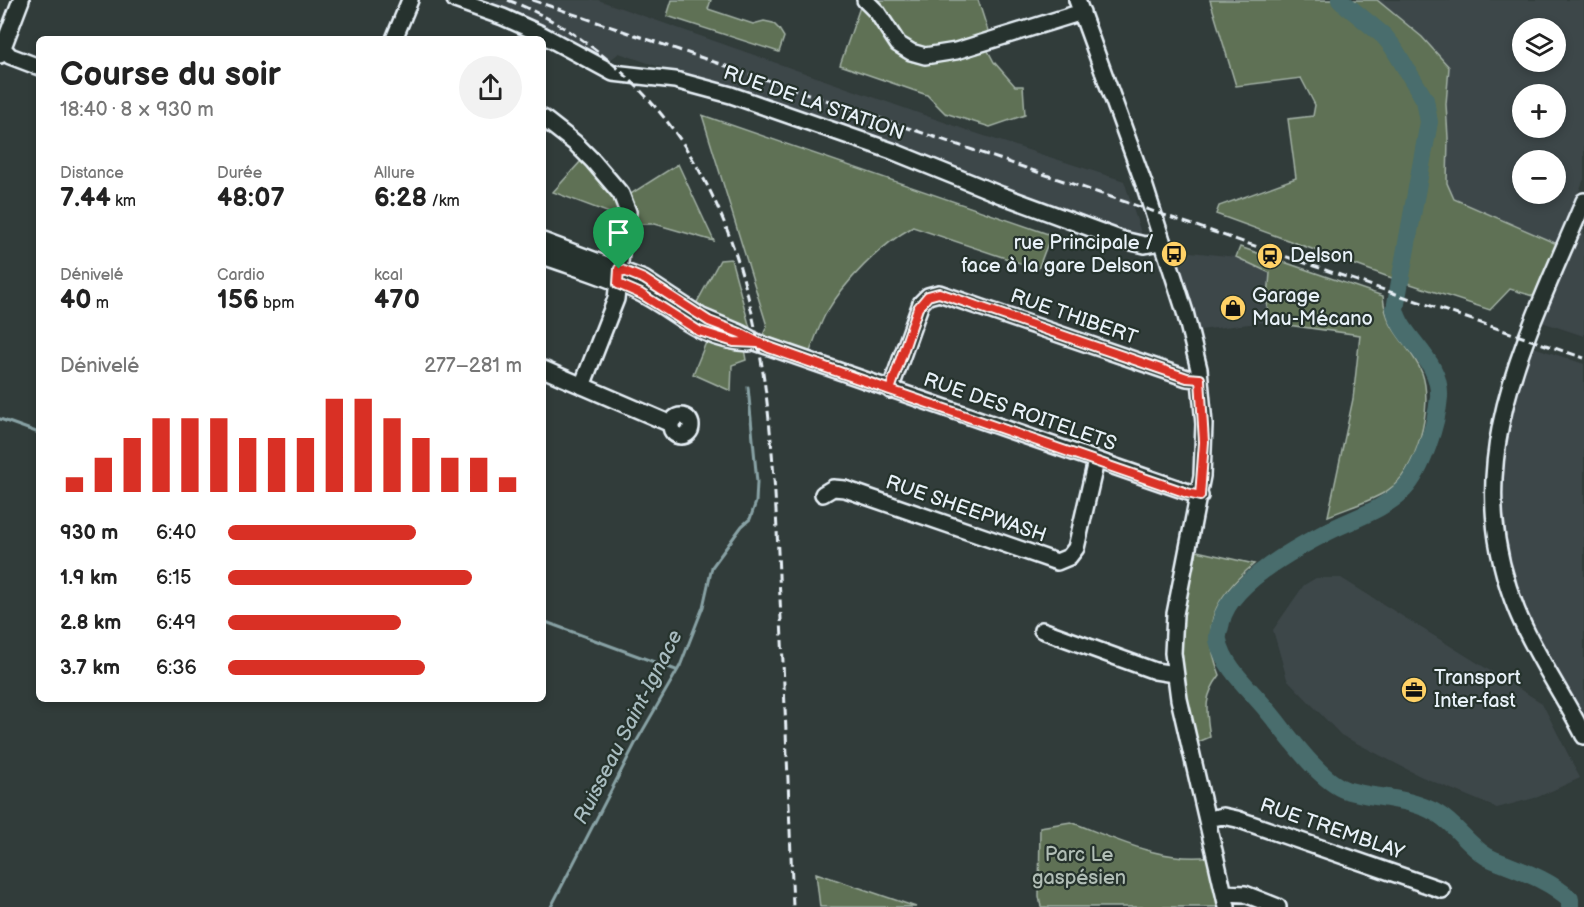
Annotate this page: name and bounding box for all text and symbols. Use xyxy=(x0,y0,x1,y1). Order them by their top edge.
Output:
map controls xyxy=(1512,18,1566,204)
button: layers xyxy=(1512,18,1566,72)
text: Course du soir xyxy=(60,55,281,95)
button: share xyxy=(459,56,522,119)
street label: RUE DE LA STATION xyxy=(720,61,908,145)
button: + xyxy=(1512,84,1566,138)
text: 18:40 · 8 × 930 m xyxy=(60,98,214,122)
button: − xyxy=(1512,150,1566,204)
text: Distance xyxy=(60,164,124,183)
text: Durée xyxy=(217,164,262,183)
text: Allure xyxy=(374,164,415,183)
text: 7.44 xyxy=(60,183,111,214)
text: 48:07 xyxy=(217,183,285,214)
text: 6:28 xyxy=(374,183,427,214)
text: km xyxy=(111,192,136,211)
text: /km xyxy=(427,192,460,211)
pin xyxy=(593,207,644,269)
icon: arrive xyxy=(602,216,635,249)
place label: rue Principale / face à la gare Delson xyxy=(961,231,1154,278)
bus stop icon: rue Principale / face à la gare Delson xyxy=(1159,239,1189,269)
station icon: Delson xyxy=(1255,241,1285,271)
place label: Delson xyxy=(1290,244,1353,268)
text: Dénivelé xyxy=(60,266,123,285)
text: Cardio xyxy=(217,266,265,285)
text: kcal xyxy=(374,266,403,285)
street label: RUE THIBERT xyxy=(1007,284,1141,350)
place label: Garage Mau-Mécano xyxy=(1252,284,1373,331)
text: 40 xyxy=(60,285,92,316)
text: 156 xyxy=(217,285,259,316)
text: 470 xyxy=(374,285,420,316)
shop icon: Garage Mau-Mécano xyxy=(1218,293,1248,323)
text: m xyxy=(92,294,109,313)
text: bpm xyxy=(259,294,295,313)
text: Dénivelé xyxy=(60,354,139,378)
text: 277–281 m xyxy=(424,354,522,378)
street label: RUE DES ROITELETS xyxy=(920,368,1120,456)
street label: RUE SHEEPWASH xyxy=(882,470,1050,548)
text: 930 m xyxy=(60,521,118,545)
text: 6:40 xyxy=(156,521,196,545)
text: 1.9 km xyxy=(60,566,117,590)
text: 6:15 xyxy=(156,566,191,590)
text: 2.8 km xyxy=(60,611,121,635)
text: 6:49 xyxy=(156,611,196,635)
water label: Ruisseau Saint-Ignace xyxy=(568,626,688,828)
text: 3.7 km xyxy=(60,656,120,680)
text: 6:36 xyxy=(156,656,197,680)
place label: Transport Inter-fast xyxy=(1434,666,1521,713)
office icon: Transport Inter-fast xyxy=(1399,675,1429,705)
street label: RUE TREMBLAY xyxy=(1257,793,1407,865)
park label: Parc Le gaspésien xyxy=(1032,843,1126,890)

